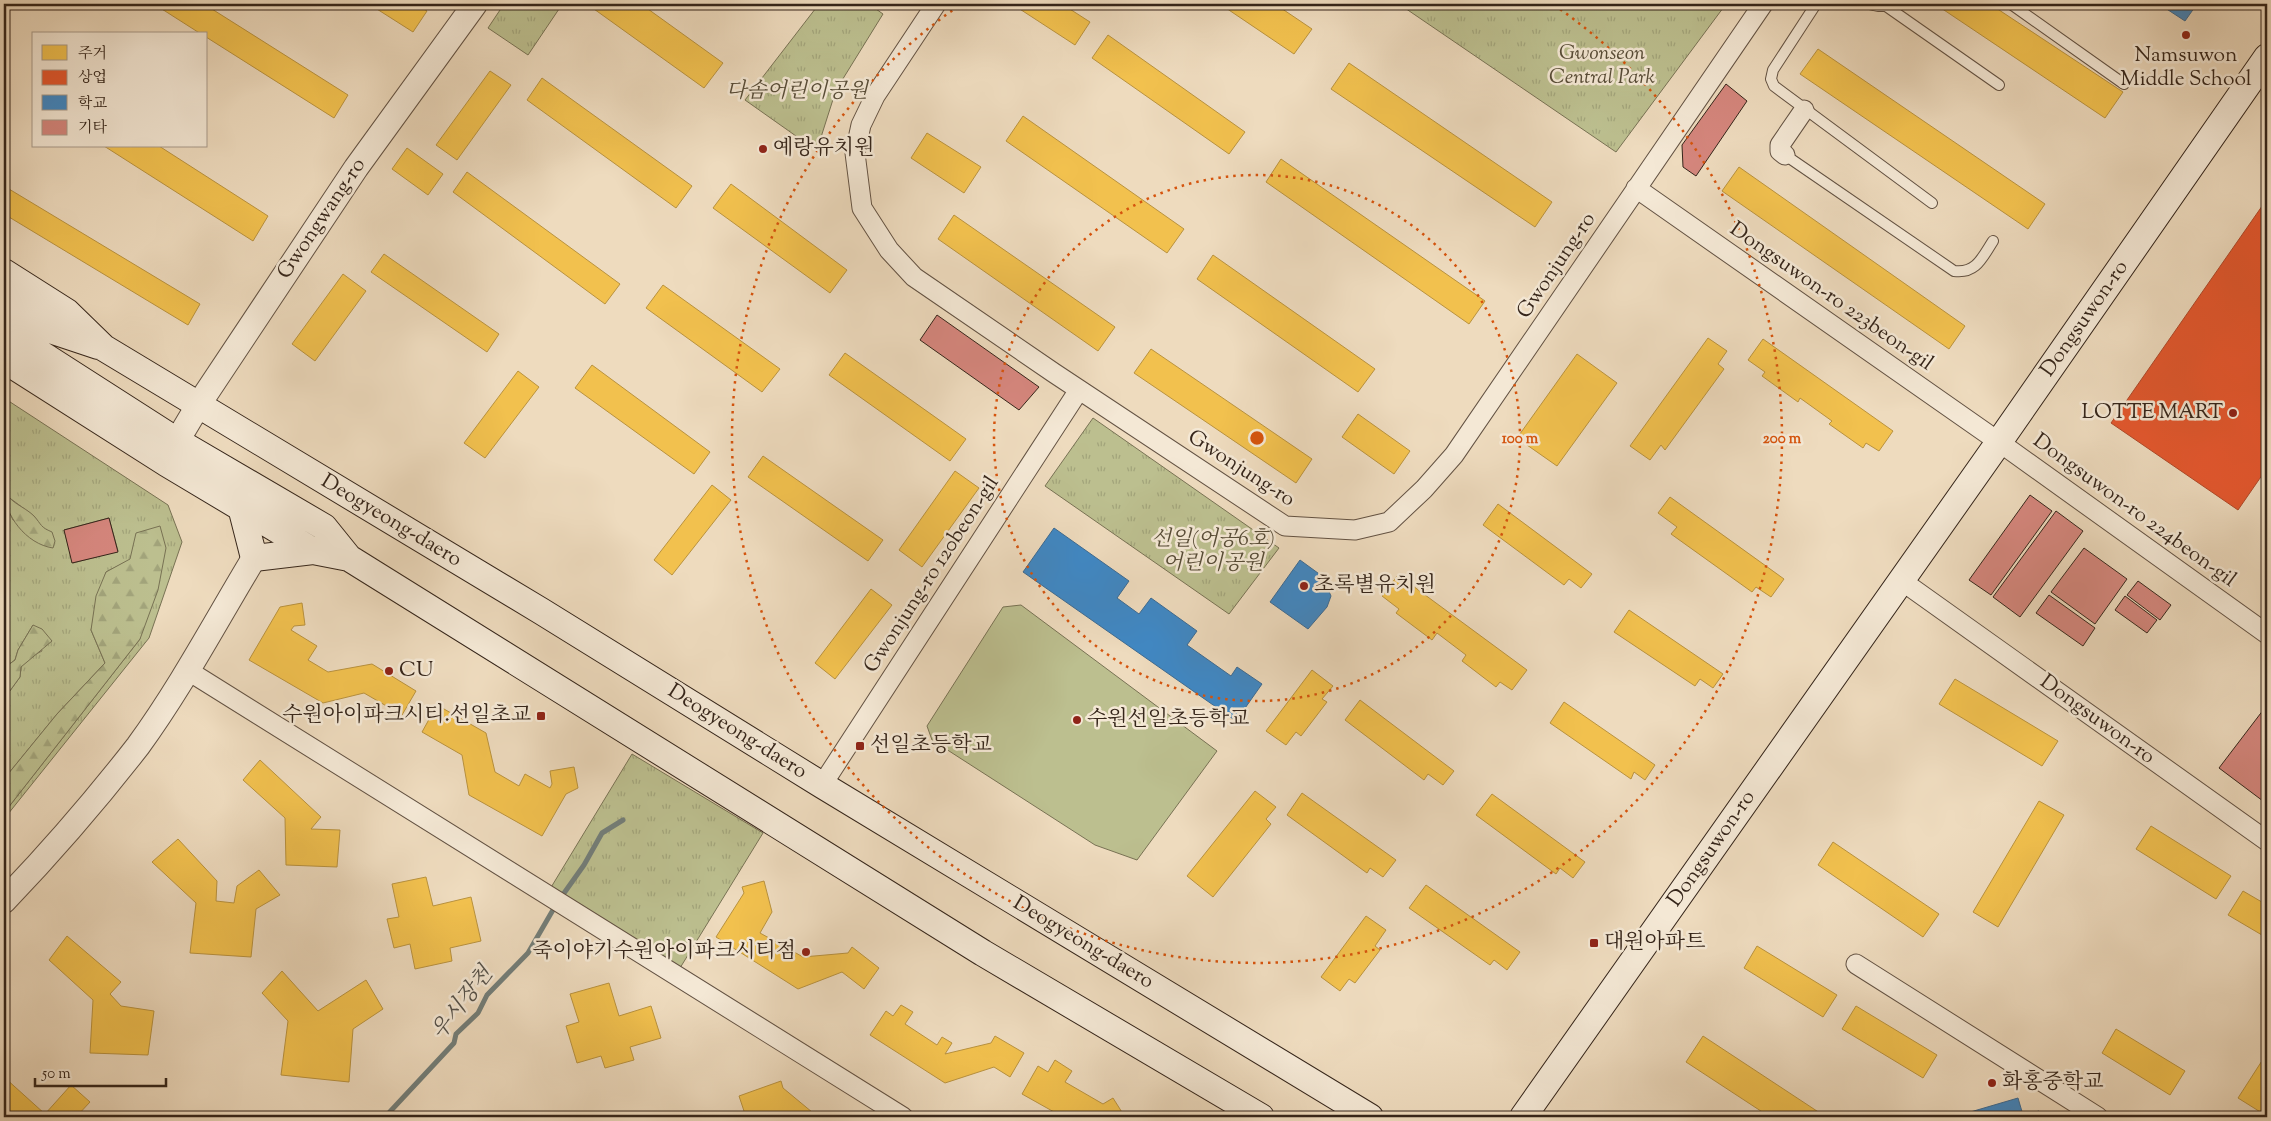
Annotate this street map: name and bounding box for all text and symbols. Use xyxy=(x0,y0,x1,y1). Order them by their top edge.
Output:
marker: Namsuwon Middle School xyxy=(2180,29,2192,41)
legend xyxy=(32,32,208,148)
park label: Gwonseon Central Park xyxy=(1549,39,1656,93)
place label: Namsuwon Middle School xyxy=(2120,41,2252,95)
text: 주거 xyxy=(78,44,107,65)
text: 상업 xyxy=(78,68,107,89)
park label: 다솜어린이공원 xyxy=(726,77,870,107)
text: 학교 xyxy=(78,94,107,115)
text: 기타 xyxy=(78,118,107,139)
place label: 예랑유치원 xyxy=(773,134,874,164)
marker: 예랑유치원 xyxy=(757,143,769,155)
street label: Gwongwang-ro xyxy=(270,152,374,286)
street label: Gwonjung-ro xyxy=(1510,207,1604,325)
street label: Dongsuwon-ro 223beon-gil xyxy=(1723,215,1939,379)
street label: Dongsuwon-ro xyxy=(2034,255,2136,383)
place label: LOTTE MART xyxy=(2081,398,2223,428)
marker: LOTTE MART xyxy=(2227,407,2239,419)
street label: Gwonjung-ro xyxy=(1181,423,1301,515)
street label: Dongsuwon-ro 224beon-gil xyxy=(2026,427,2242,595)
centre of rings xyxy=(1248,429,1266,447)
text: 100 m xyxy=(1502,429,1539,450)
text: 200 m xyxy=(1763,429,1802,450)
street label: Deogyeong-daero xyxy=(315,467,467,575)
street label: Gwonjung-ro 120beon-gil xyxy=(857,471,1007,679)
park label: 선일(어공6호) 어린이공원 xyxy=(1151,525,1275,579)
place label: 초록별유치원 xyxy=(1314,571,1436,601)
marker: 초록별유치원 xyxy=(1298,580,1310,592)
place label: CU xyxy=(399,656,433,686)
marker: CU xyxy=(383,665,395,677)
street label: Dongsuwon-ro xyxy=(2033,668,2161,772)
street label: Deogyeong-daero xyxy=(661,677,813,787)
place label: 수원아이파크시티.선일초교 xyxy=(282,701,531,731)
place label: 수원선일초등학교 xyxy=(1087,705,1249,735)
marker: 수원아이파크시티.선일초교 xyxy=(535,710,547,722)
marker: 수원선일초등학교 xyxy=(1071,714,1083,726)
place label: 선일초등학교 xyxy=(870,731,992,761)
marker: 선일초등학교 xyxy=(854,740,866,752)
street label: Dongsuwon-ro xyxy=(1661,785,1763,913)
street label: Deogyeong-daero xyxy=(1007,889,1159,997)
place label: 대원아파트 xyxy=(1604,928,1705,958)
place label: 죽이야기수원아이파크시티점 xyxy=(532,937,796,967)
marker: 대원아파트 xyxy=(1588,937,1600,949)
marker: 죽이야기수원아이파크시티점 xyxy=(800,946,812,958)
water label: 우시장천 xyxy=(424,959,503,1047)
scale bar xyxy=(35,1056,166,1088)
text: 50 m xyxy=(41,1064,71,1085)
place label: 화홍중학교 xyxy=(2002,1068,2103,1098)
marker: 화홍중학교 xyxy=(1986,1077,1998,1089)

